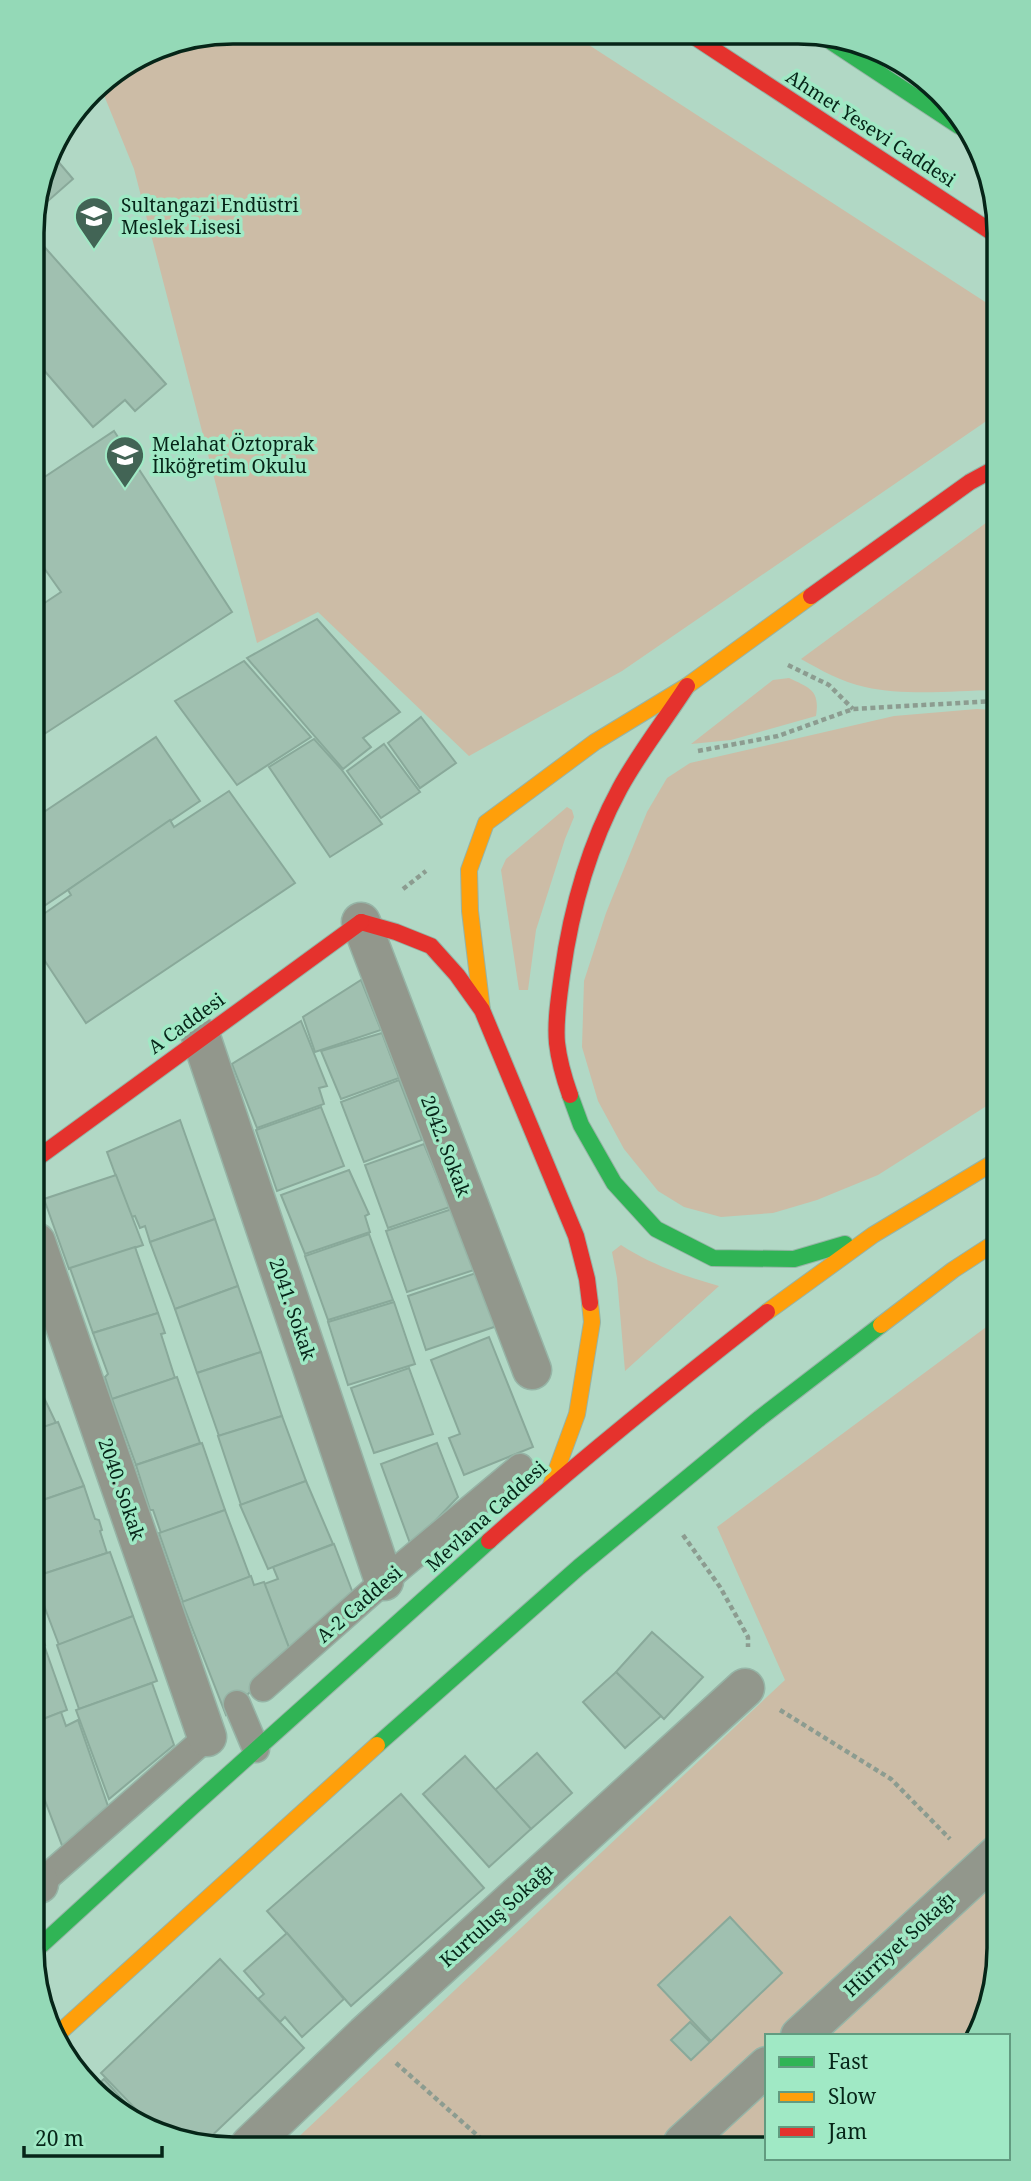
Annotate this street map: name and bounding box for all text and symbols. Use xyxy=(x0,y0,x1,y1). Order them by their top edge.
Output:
street label: Ahmet Yesevi Caddesi xyxy=(781,63,961,193)
place label: Sultangazi Endüstri Meslek Lisesi xyxy=(121,192,299,240)
school or university icon: Sultangazi Endüstri Meslek Lisesi xyxy=(73,195,115,250)
place label: Melahat Öztoprak İlköğretim Okulu xyxy=(152,431,315,479)
school or university icon: Melahat Öztoprak İlköğretim Okulu xyxy=(104,434,146,489)
street label: A Caddesi xyxy=(142,986,230,1060)
street label: 2042. Sokak xyxy=(415,1092,478,1201)
street label: 2041. Sokak xyxy=(263,1254,323,1364)
street label: 2040. Sokak xyxy=(92,1434,152,1544)
street label: Mevlana Caddesi xyxy=(420,1455,552,1577)
street label: A-2 Caddesi xyxy=(311,1560,407,1648)
street label: Kurtuluş Sokağı xyxy=(434,1857,558,1973)
street label: Hürriyet Sokağı xyxy=(838,1886,960,2002)
legend xyxy=(765,2034,1010,2160)
text: Fast xyxy=(828,2047,868,2075)
text: Slow xyxy=(828,2082,877,2110)
scale bar xyxy=(24,2114,163,2158)
text: Jam xyxy=(827,2117,867,2145)
text: 20 m xyxy=(35,2124,84,2152)

